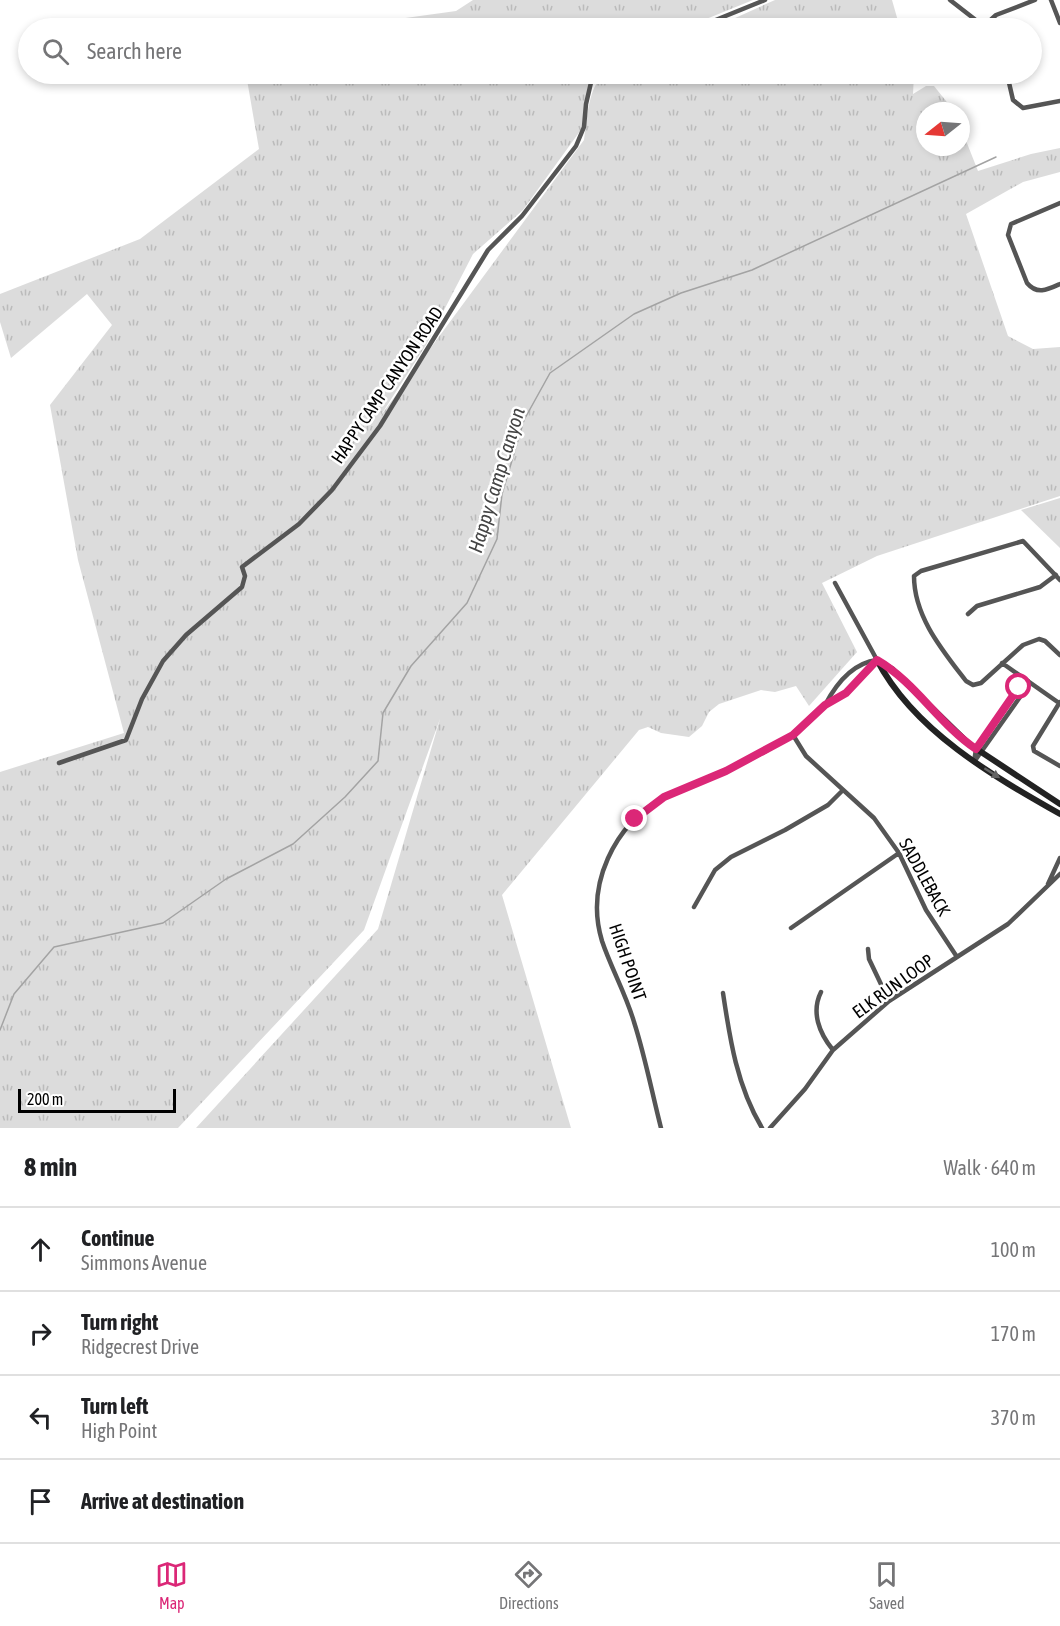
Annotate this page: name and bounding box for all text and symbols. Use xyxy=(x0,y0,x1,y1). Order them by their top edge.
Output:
search box xyxy=(18,18,1042,84)
icon: search xyxy=(39,35,72,68)
text: Search here xyxy=(87,38,182,64)
north arrow xyxy=(916,102,970,156)
street label: HAPPY CAMP CANYON ROAD xyxy=(327,303,447,467)
water label: Happy Camp Canyon xyxy=(463,404,529,555)
route start xyxy=(1005,673,1031,699)
one-way arrow xyxy=(984,767,1000,778)
route end xyxy=(621,805,647,831)
street label: SADDLEBACK xyxy=(895,835,955,920)
street label: HIGH POINT xyxy=(605,921,651,1003)
street label: ELK RUN LOOP xyxy=(848,949,938,1022)
scale bar xyxy=(18,1086,176,1114)
text: 200 m xyxy=(27,1090,63,1108)
text: 8 min xyxy=(24,1152,77,1182)
text: Walk · 640 m xyxy=(944,1156,1036,1179)
text: Continue xyxy=(81,1225,155,1251)
icon: ahead xyxy=(24,1233,57,1266)
text: 100 m xyxy=(991,1238,1036,1261)
text: Simmons Avenue xyxy=(81,1251,207,1274)
text: Turn right xyxy=(81,1309,158,1335)
icon: right xyxy=(24,1317,57,1350)
text: 170 m xyxy=(991,1322,1036,1345)
text: Ridgecrest Drive xyxy=(81,1335,199,1358)
text: Turn left xyxy=(81,1393,148,1419)
icon: left xyxy=(24,1401,57,1434)
text: 370 m xyxy=(991,1406,1036,1429)
text: High Point xyxy=(81,1419,157,1442)
icon: arrive xyxy=(24,1485,57,1518)
text: Arrive at destination xyxy=(81,1488,244,1514)
tab: Map xyxy=(155,1558,188,1612)
tab: Directions xyxy=(499,1558,559,1612)
tab: Saved xyxy=(869,1558,905,1612)

